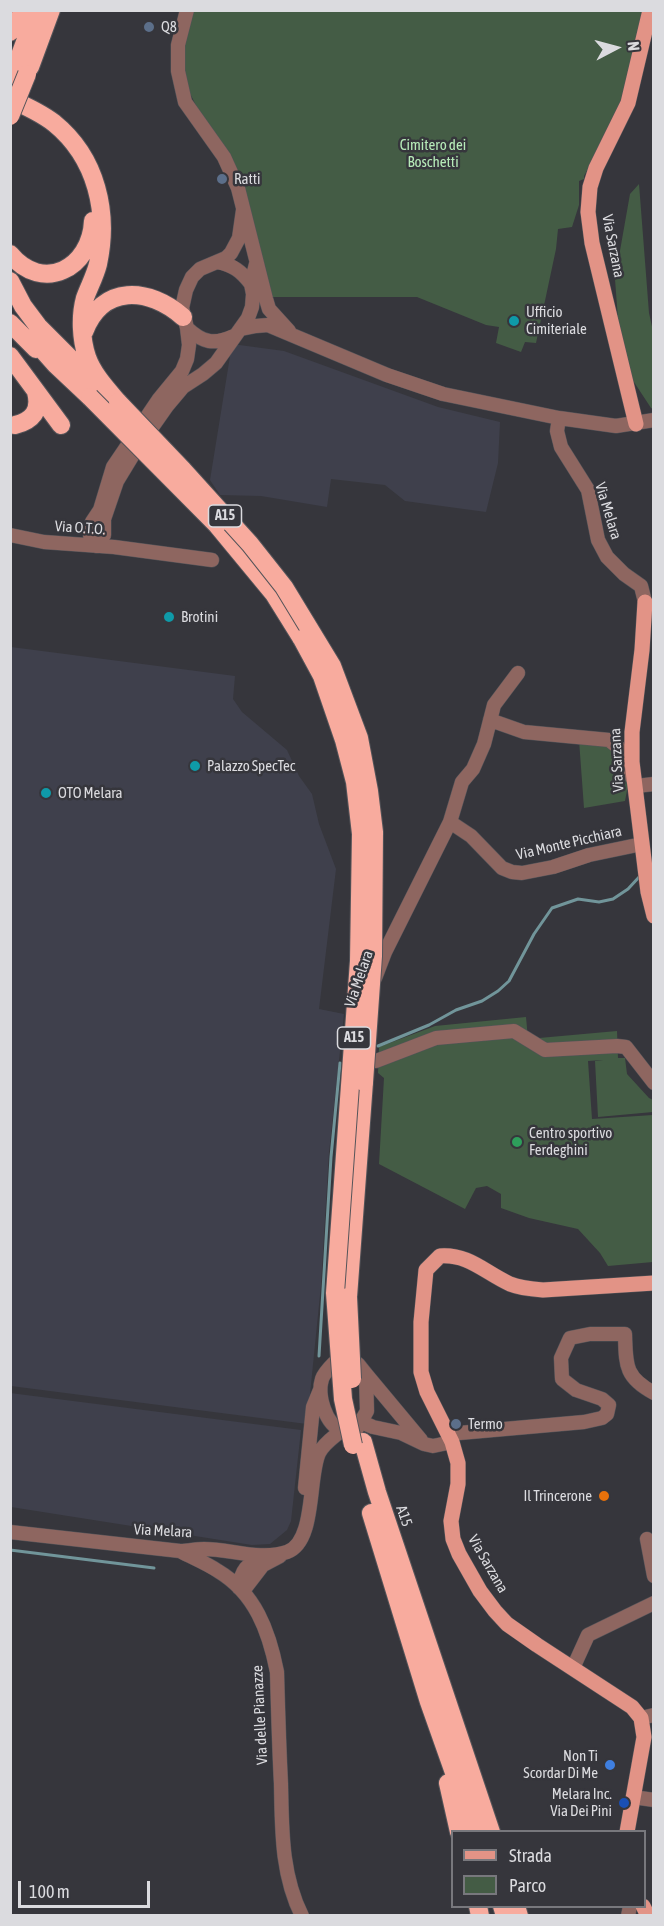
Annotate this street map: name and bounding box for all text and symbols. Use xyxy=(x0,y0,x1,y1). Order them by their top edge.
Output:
place label: Q8 xyxy=(161,18,177,36)
north arrow xyxy=(586,18,646,78)
marker: Q8 xyxy=(142,20,156,34)
text: N xyxy=(624,40,643,52)
park label: Cimitero dei Boschetti xyxy=(400,136,466,171)
place label: Ratti xyxy=(234,170,261,188)
marker: Ratti xyxy=(215,172,229,186)
street label: Via Sarzana xyxy=(598,213,628,279)
place label: Ufficio Cimiteriale xyxy=(526,303,587,338)
marker: Ufficio Cimiteriale xyxy=(507,314,521,328)
street label: Via Melara xyxy=(591,480,625,542)
road number: A15 xyxy=(208,505,242,527)
street label: Via O.T.O. xyxy=(54,517,106,539)
place label: Brotini xyxy=(181,608,218,626)
marker: Brotini xyxy=(162,610,176,624)
street label: Via Sarzana xyxy=(606,727,628,793)
place label: Palazzo SpecTec xyxy=(207,757,295,775)
marker: Palazzo SpecTec xyxy=(188,759,202,773)
place label: OTO Melara xyxy=(58,784,122,802)
marker: OTO Melara xyxy=(39,786,53,800)
street label: Via Monte Picchiara xyxy=(515,822,623,864)
street label: Via Melara xyxy=(341,948,377,1010)
road number: A15 xyxy=(338,1027,370,1049)
place label: Centro sportivo Ferdeghini xyxy=(529,1124,612,1159)
marker: Centro sportivo Ferdeghini xyxy=(510,1135,524,1149)
place label: Termo xyxy=(468,1415,503,1433)
marker: Termo xyxy=(449,1417,463,1431)
place label: Il Trincerone xyxy=(523,1487,592,1505)
marker: Il Trincerone xyxy=(597,1489,611,1503)
street label: A15 xyxy=(392,1503,416,1529)
street label: Via Melara xyxy=(133,1520,193,1542)
street label: Via Sarzana xyxy=(464,1532,512,1596)
street label: Via delle Pianazze xyxy=(248,1665,272,1765)
place label: Non Ti Scordar Di Me xyxy=(523,1747,598,1782)
marker: Non Ti Scordar Di Me xyxy=(603,1758,617,1772)
place label: Melara Inc. Via Dei Pini xyxy=(550,1785,612,1820)
marker: Melara Inc. Via Dei Pini xyxy=(617,1796,631,1810)
legend xyxy=(451,1830,646,1908)
text: Strada xyxy=(509,1845,552,1866)
scale bar xyxy=(21,1869,153,1907)
text: Parco xyxy=(509,1875,546,1896)
text: 100 m xyxy=(29,1881,70,1902)

